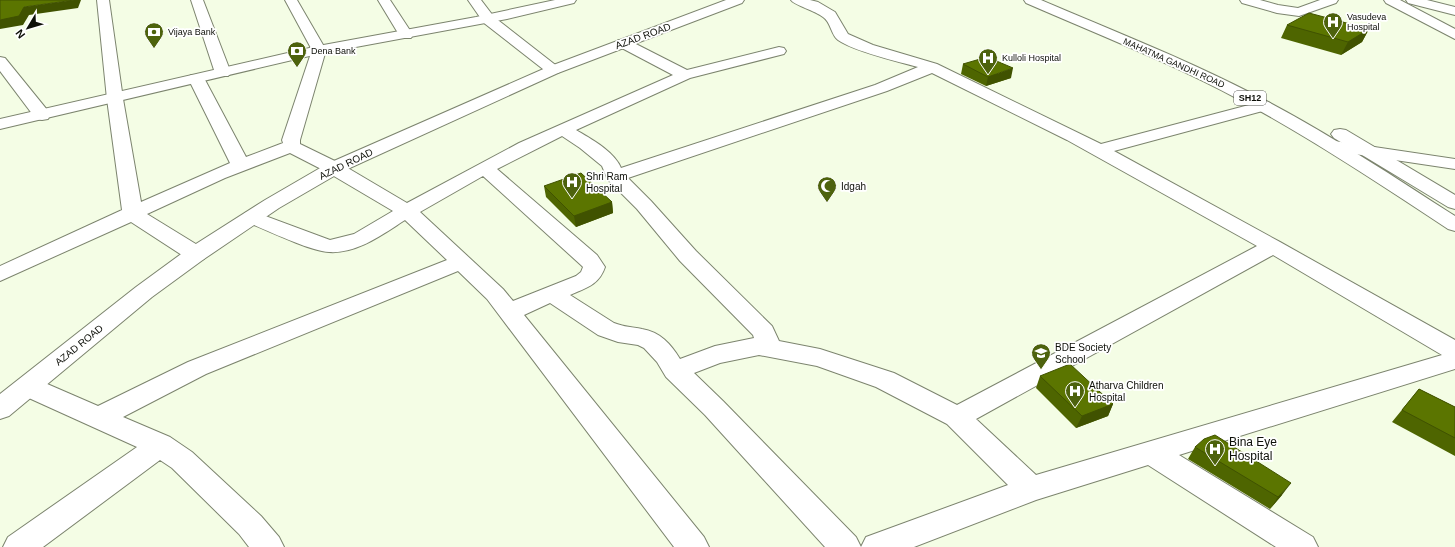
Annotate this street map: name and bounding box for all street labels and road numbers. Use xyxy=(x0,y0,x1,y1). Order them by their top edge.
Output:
street label: AZAD ROAD xyxy=(614,21,672,51)
street label: MAHATMA GANDHI ROAD xyxy=(1122,36,1227,90)
road number: SH12 xyxy=(1234,91,1266,105)
street label: AZAD ROAD xyxy=(317,146,375,182)
street label: AZAD ROAD xyxy=(53,322,105,368)

